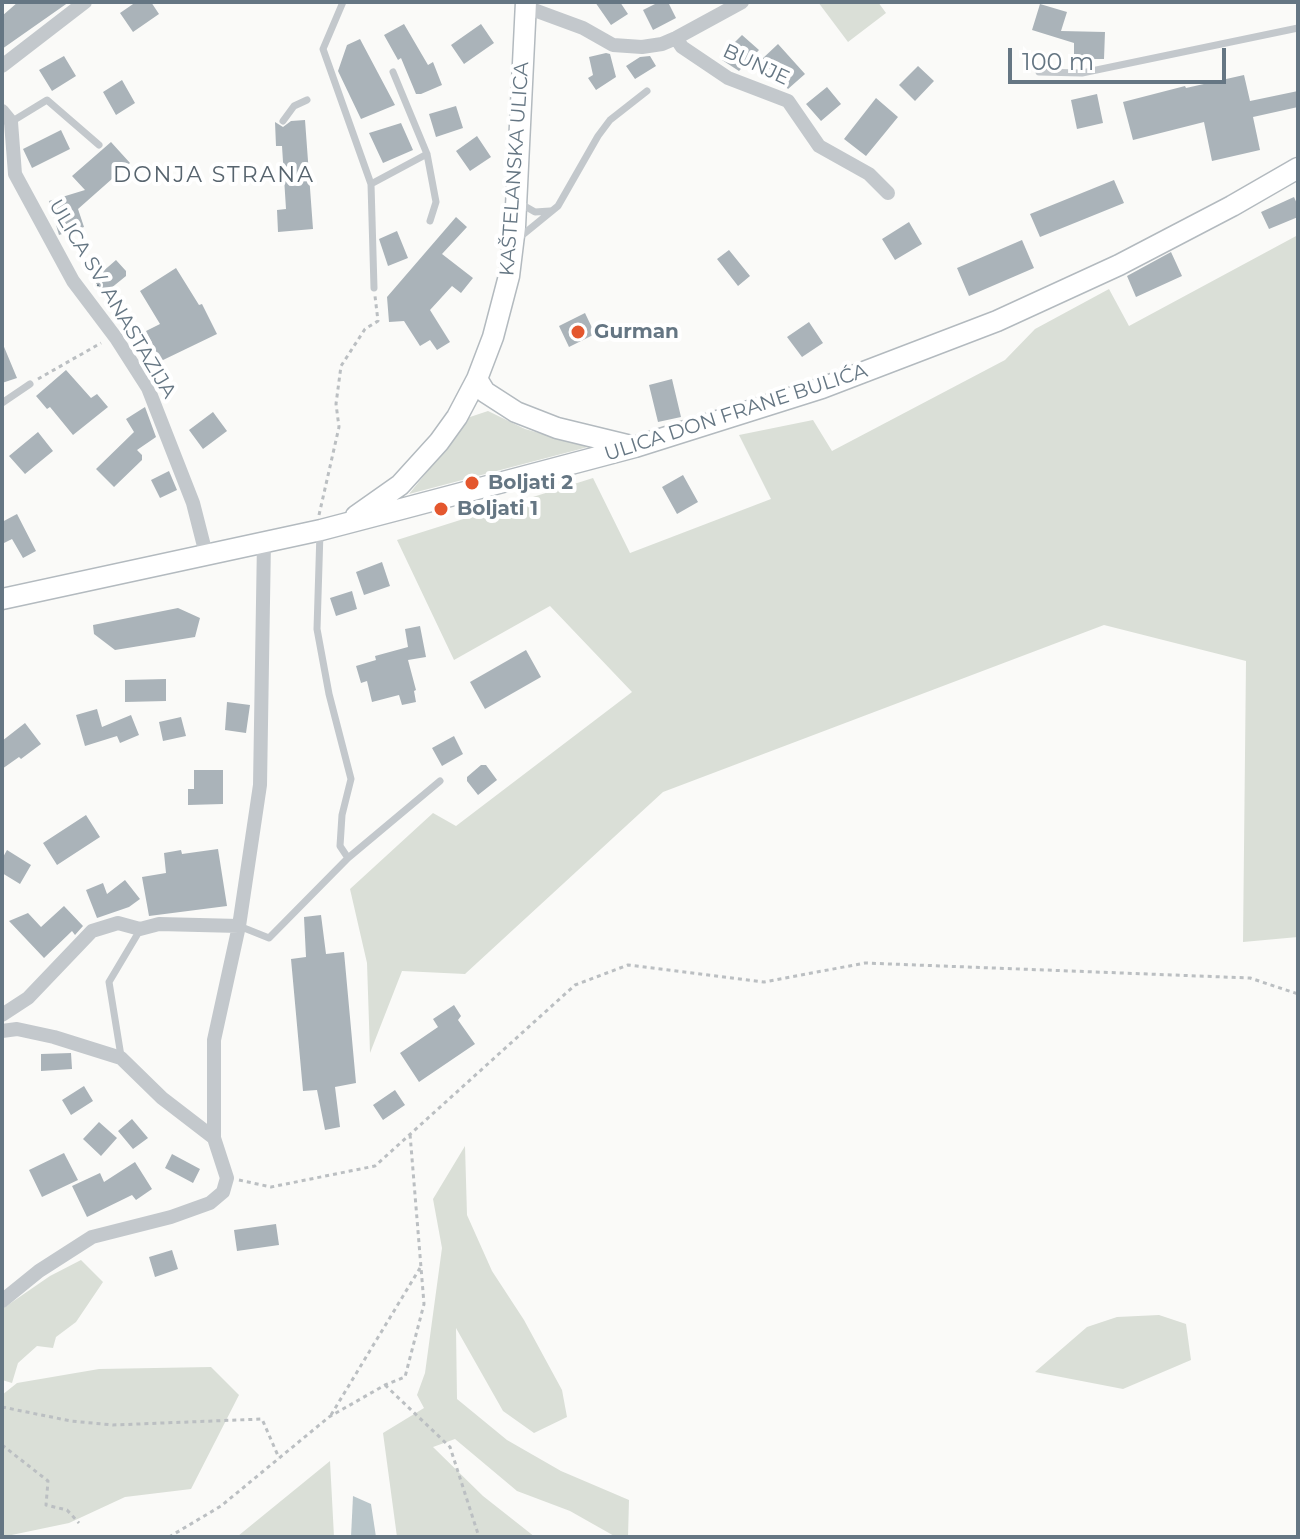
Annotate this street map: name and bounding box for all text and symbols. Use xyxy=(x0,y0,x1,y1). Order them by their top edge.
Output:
scale bar xyxy=(1012,32,1230,82)
street label: BUNJE xyxy=(719,39,793,91)
text: 100 m xyxy=(1022,47,1094,76)
street label: KAŠTELANSKA ULICA xyxy=(496,61,534,277)
district label: DONJA STRANA xyxy=(113,163,315,189)
street label: ULICA SV. ANASTAZIJA xyxy=(43,195,181,403)
place label: Gurman xyxy=(594,320,679,344)
marker: Gurman xyxy=(569,323,587,341)
street label: ULICA DON FRANE BULIĆA xyxy=(601,359,871,467)
place label: Boljati 2 xyxy=(488,471,573,495)
marker: Boljati 2 xyxy=(463,474,481,492)
place label: Boljati 1 xyxy=(457,497,538,521)
marker: Boljati 1 xyxy=(432,500,450,518)

